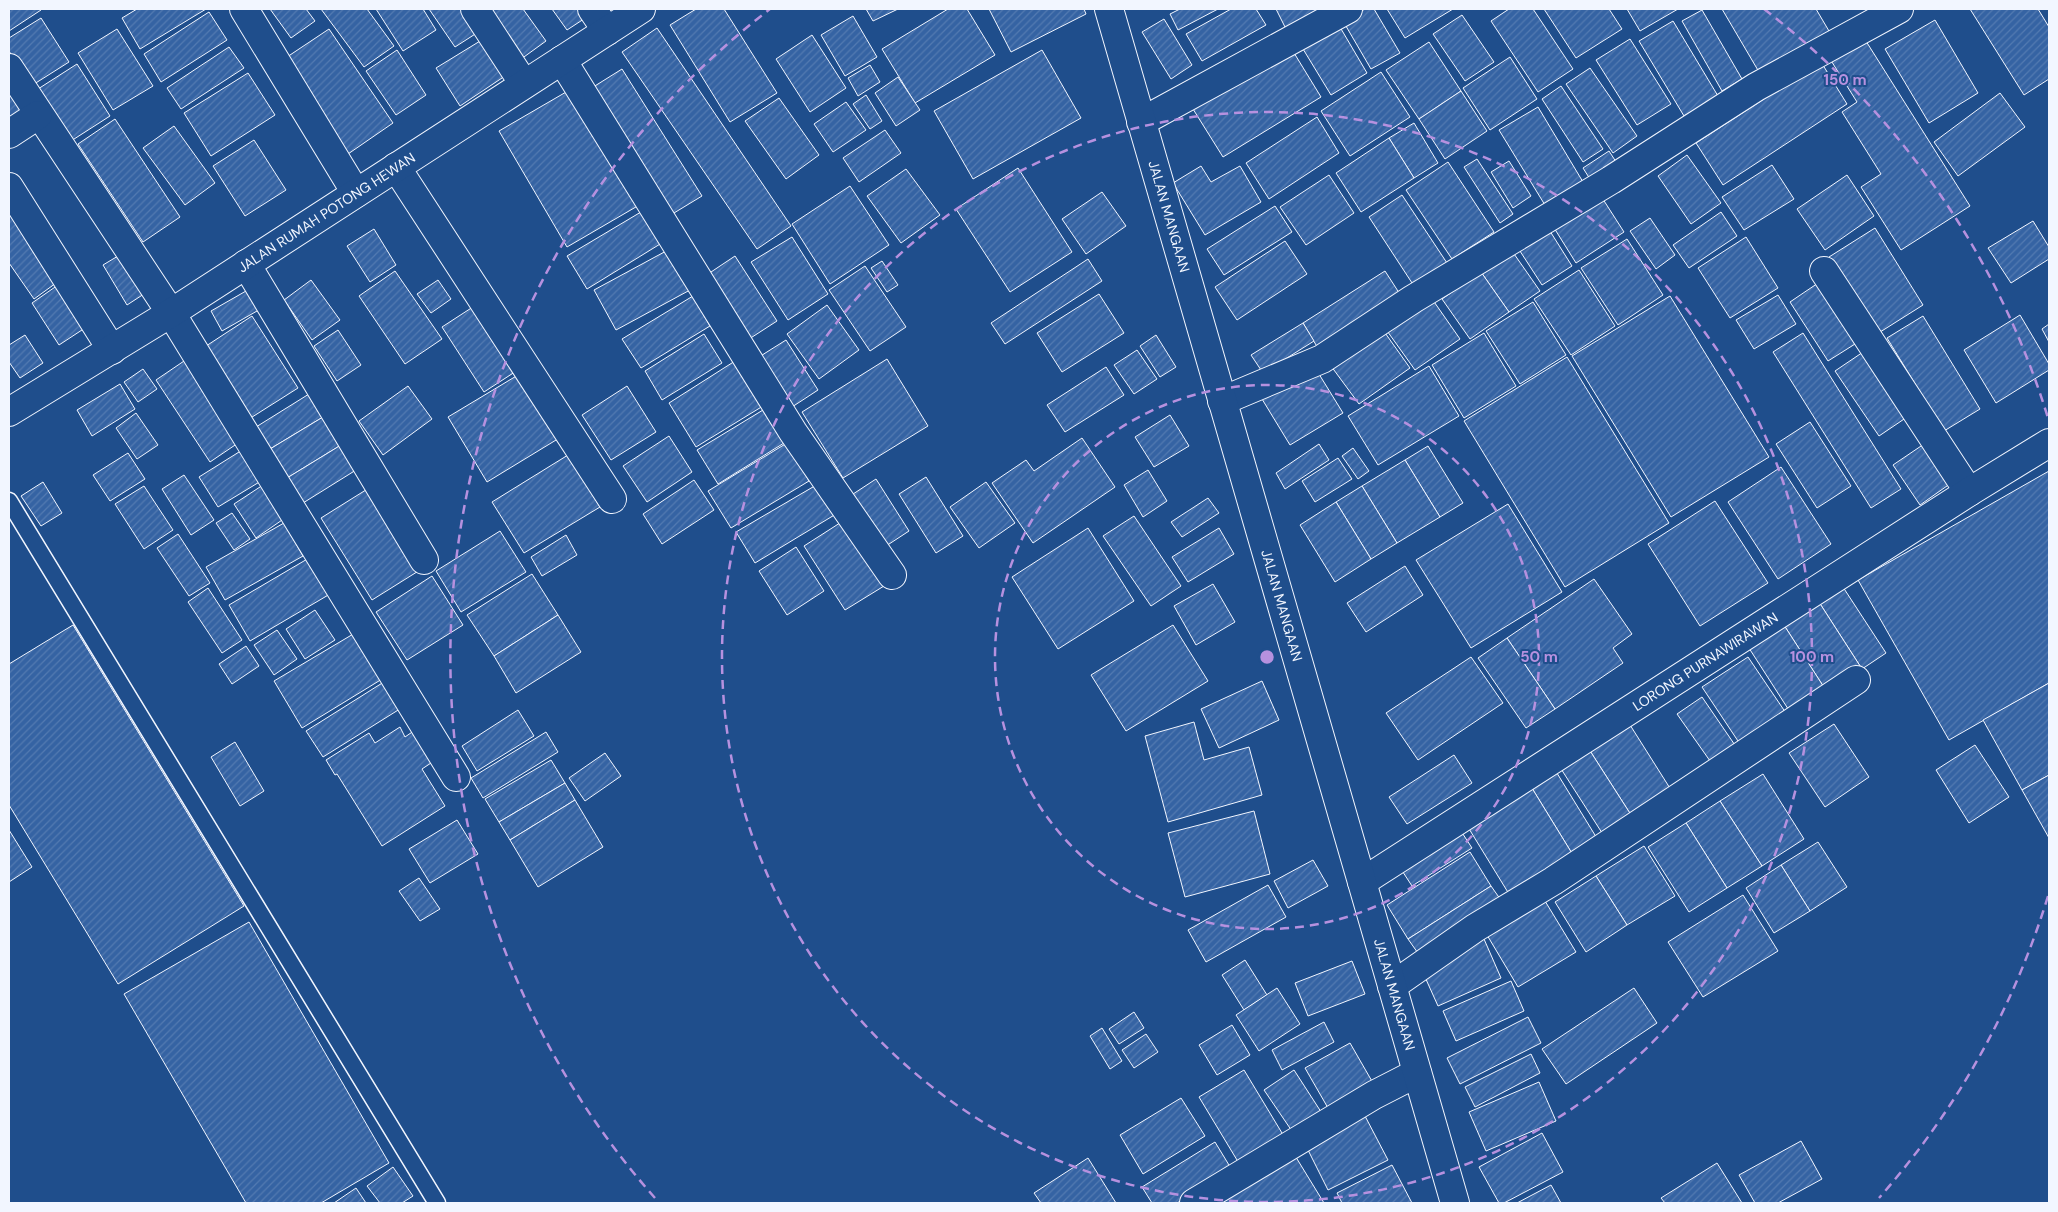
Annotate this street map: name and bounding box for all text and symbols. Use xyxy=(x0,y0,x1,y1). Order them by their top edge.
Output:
text: 150 m xyxy=(1824,70,1867,90)
street label: JALAN RUMAH POTONG HEWAN xyxy=(234,149,419,276)
street label: JALAN MANGAAN xyxy=(1144,158,1194,275)
street label: JALAN MANGAAN xyxy=(1257,547,1307,664)
street label: LORONG PURNAWIRAWAN xyxy=(1629,608,1781,715)
text: 50 m xyxy=(1520,647,1558,667)
text: 100 m xyxy=(1790,647,1834,667)
centre of rings xyxy=(1258,648,1276,666)
street label: JALAN MANGAAN xyxy=(1370,936,1419,1053)

